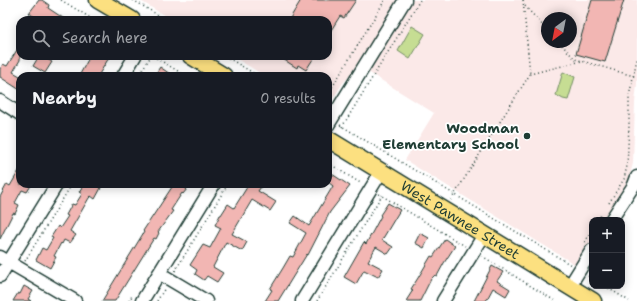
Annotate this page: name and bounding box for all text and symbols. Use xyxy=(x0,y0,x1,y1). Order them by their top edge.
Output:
north arrow xyxy=(541,12,577,48)
search box xyxy=(16,16,332,60)
icon: search xyxy=(30,27,52,49)
text: Search here xyxy=(62,28,148,48)
text: Nearby xyxy=(32,87,97,109)
text: 0 results xyxy=(260,90,316,107)
place label: Woodman Elementary School xyxy=(382,119,519,153)
marker: Woodman Elementary School xyxy=(522,131,532,141)
street label: West Pawnee Street xyxy=(397,177,523,263)
map controls xyxy=(589,217,625,289)
button: + xyxy=(589,217,625,253)
button: − xyxy=(589,253,625,289)

